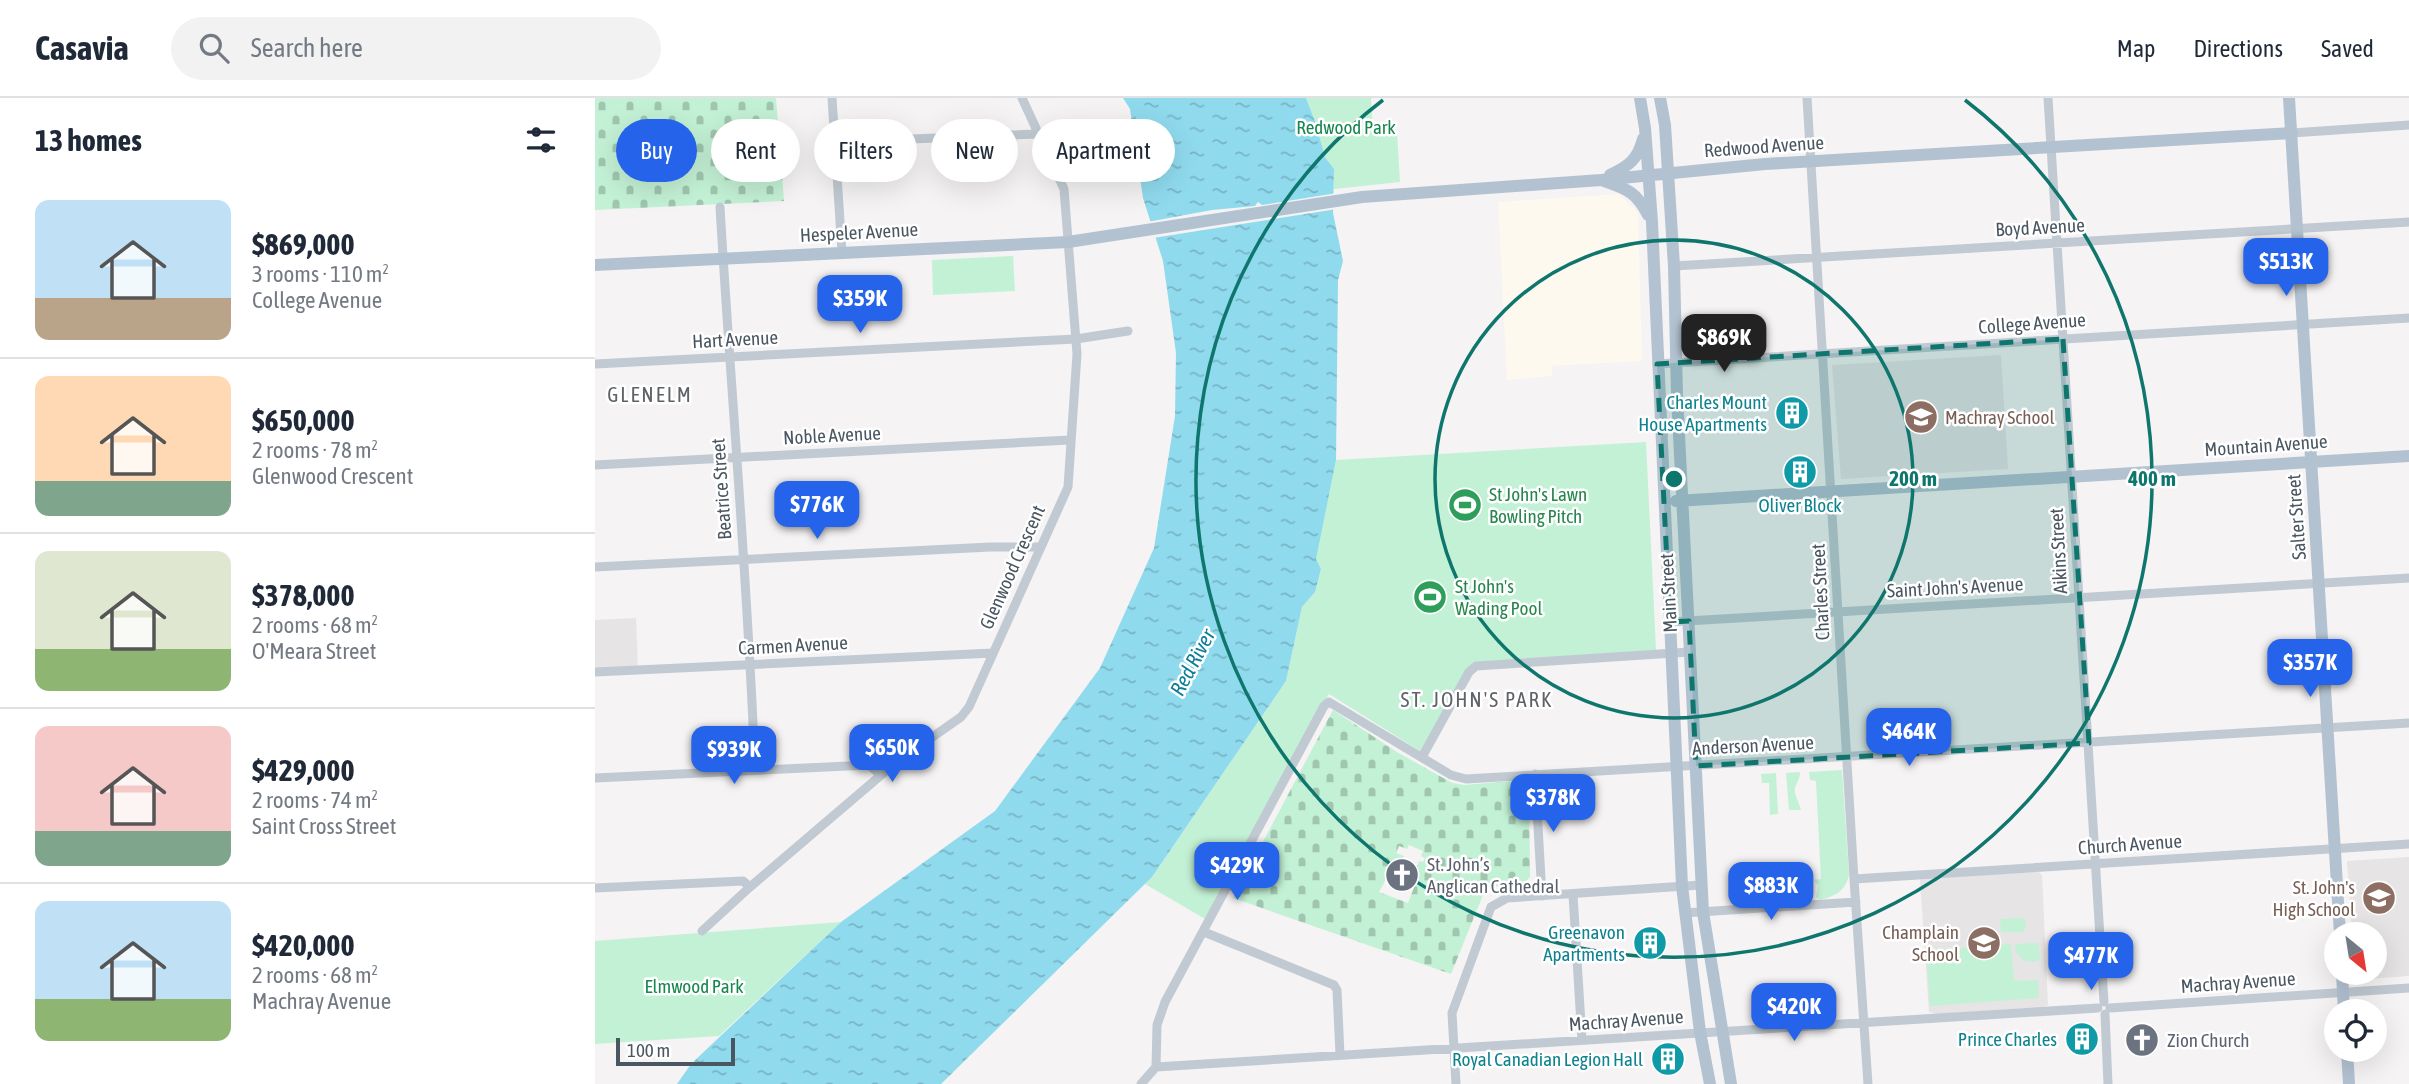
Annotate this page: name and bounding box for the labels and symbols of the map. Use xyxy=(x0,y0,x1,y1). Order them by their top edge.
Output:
park label: Redwood Park xyxy=(1296,116,1396,138)
street label: Redwood Avenue xyxy=(1703,131,1825,161)
street label: Boyd Avenue xyxy=(1995,214,2085,240)
street label: Hespeler Avenue xyxy=(799,218,919,246)
pin: $513K xyxy=(2237,238,2335,298)
pin: $359K xyxy=(811,275,909,335)
street label: College Avenue xyxy=(1978,308,2086,338)
pin: $869K xyxy=(1675,314,1773,374)
street label: Hart Avenue xyxy=(691,326,779,352)
district label: GLENELM xyxy=(607,382,693,406)
place label: Charles Mount House Apartments xyxy=(1638,391,1767,435)
building icon: Charles Mount House Apartments xyxy=(1773,394,1811,432)
school or university icon: Machray School xyxy=(1902,398,1940,436)
place label: Machray School xyxy=(1945,406,2054,428)
street label: Noble Avenue xyxy=(783,421,881,449)
street label: Mountain Avenue xyxy=(2204,430,2328,460)
street label: Beatrice Street xyxy=(706,437,736,541)
building icon: Oliver Block xyxy=(1781,453,1819,491)
text: 200 m xyxy=(1889,466,1937,490)
text: 400 m xyxy=(2127,466,2176,490)
centre of rings xyxy=(1662,467,1686,491)
street label: Salter Street xyxy=(2282,474,2310,560)
pin: $776K xyxy=(768,482,866,541)
place label: St John's Lawn Bowling Pitch xyxy=(1489,483,1587,527)
sports icon: St John's Lawn Bowling Pitch xyxy=(1446,486,1484,524)
place label: Oliver Block xyxy=(1758,494,1842,516)
street label: Glenwood Crescent xyxy=(975,502,1049,632)
street label: Aikins Street xyxy=(2045,507,2071,595)
street label: Charles Street xyxy=(1806,543,1834,641)
street label: Main Street xyxy=(1655,553,1681,633)
street label: Saint John's Avenue xyxy=(1886,572,2024,602)
place label: St John's Wading Pool xyxy=(1455,575,1542,619)
sports icon: St John's Wading Pool xyxy=(1411,578,1449,616)
water label: Red River xyxy=(1165,624,1220,699)
street label: Carmen Avenue xyxy=(738,631,848,659)
pin: $357K xyxy=(2261,640,2359,699)
district label: ST. JOHN'S PARK xyxy=(1401,687,1553,711)
pin: $464K xyxy=(1860,708,1958,768)
pin: $650K xyxy=(843,724,941,784)
pin: $939K xyxy=(685,726,783,786)
street label: Anderson Avenue xyxy=(1692,731,1814,759)
pin: $378K xyxy=(1504,774,1602,834)
street label: Church Avenue xyxy=(2077,829,2183,859)
pin: $429K xyxy=(1188,842,1286,902)
place label: St. John’s Anglican Cathedral xyxy=(1427,853,1560,897)
church icon: St. John’s Anglican Cathedral xyxy=(1383,856,1421,894)
pin: $883K xyxy=(1722,862,1820,922)
place label: St. John's High School xyxy=(2272,876,2355,920)
school or university icon: St. John's High School xyxy=(2360,879,2398,917)
place label: Greenavon Apartments xyxy=(1543,921,1625,965)
place label: Champlain School xyxy=(1882,921,1959,965)
north arrow xyxy=(2324,922,2387,985)
building icon: Greenavon Apartments xyxy=(1631,924,1669,962)
school or university icon: Champlain School xyxy=(1965,924,2003,962)
pin: $477K xyxy=(2042,932,2140,992)
street label: Machray Avenue xyxy=(2180,967,2296,997)
park label: Elmwood Park xyxy=(644,975,744,997)
pin: $420K xyxy=(1745,984,1843,1043)
street label: Machray Avenue xyxy=(1568,1005,1684,1035)
building icon: Prince Charles xyxy=(2063,1020,2101,1058)
church icon: Zion Church xyxy=(2123,1021,2161,1059)
place label: Prince Charles xyxy=(1958,1028,2057,1050)
place label: Zion Church xyxy=(2167,1029,2249,1051)
scale bar xyxy=(616,1035,735,1067)
building icon: Royal Canadian Legion Hall xyxy=(1649,1040,1687,1078)
place label: Royal Canadian Legion Hall xyxy=(1452,1048,1643,1070)

